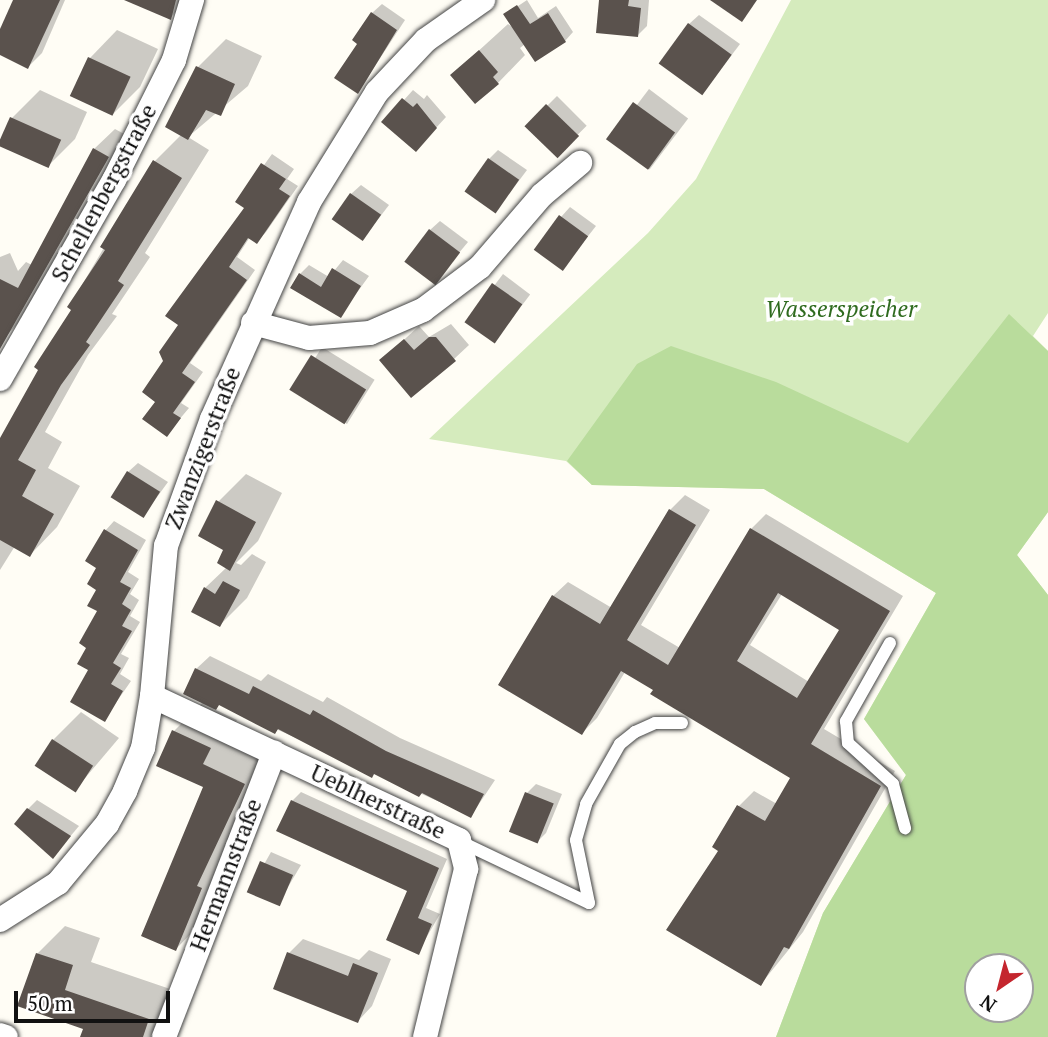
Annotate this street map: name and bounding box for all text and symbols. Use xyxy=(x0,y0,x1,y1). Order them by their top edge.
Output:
street label: Schellenbergstraße xyxy=(45,99,163,287)
park label: Wasserspeicher xyxy=(765,295,917,323)
street label: Zwanzigerstraße xyxy=(159,363,247,533)
street label: Ueblherstraße xyxy=(306,759,450,845)
street label: Hermannstraße xyxy=(184,795,268,955)
north arrow xyxy=(964,953,1034,1023)
scale bar xyxy=(18,978,173,1022)
text: 50 m xyxy=(27,989,73,1017)
text: N xyxy=(975,990,1001,1018)

